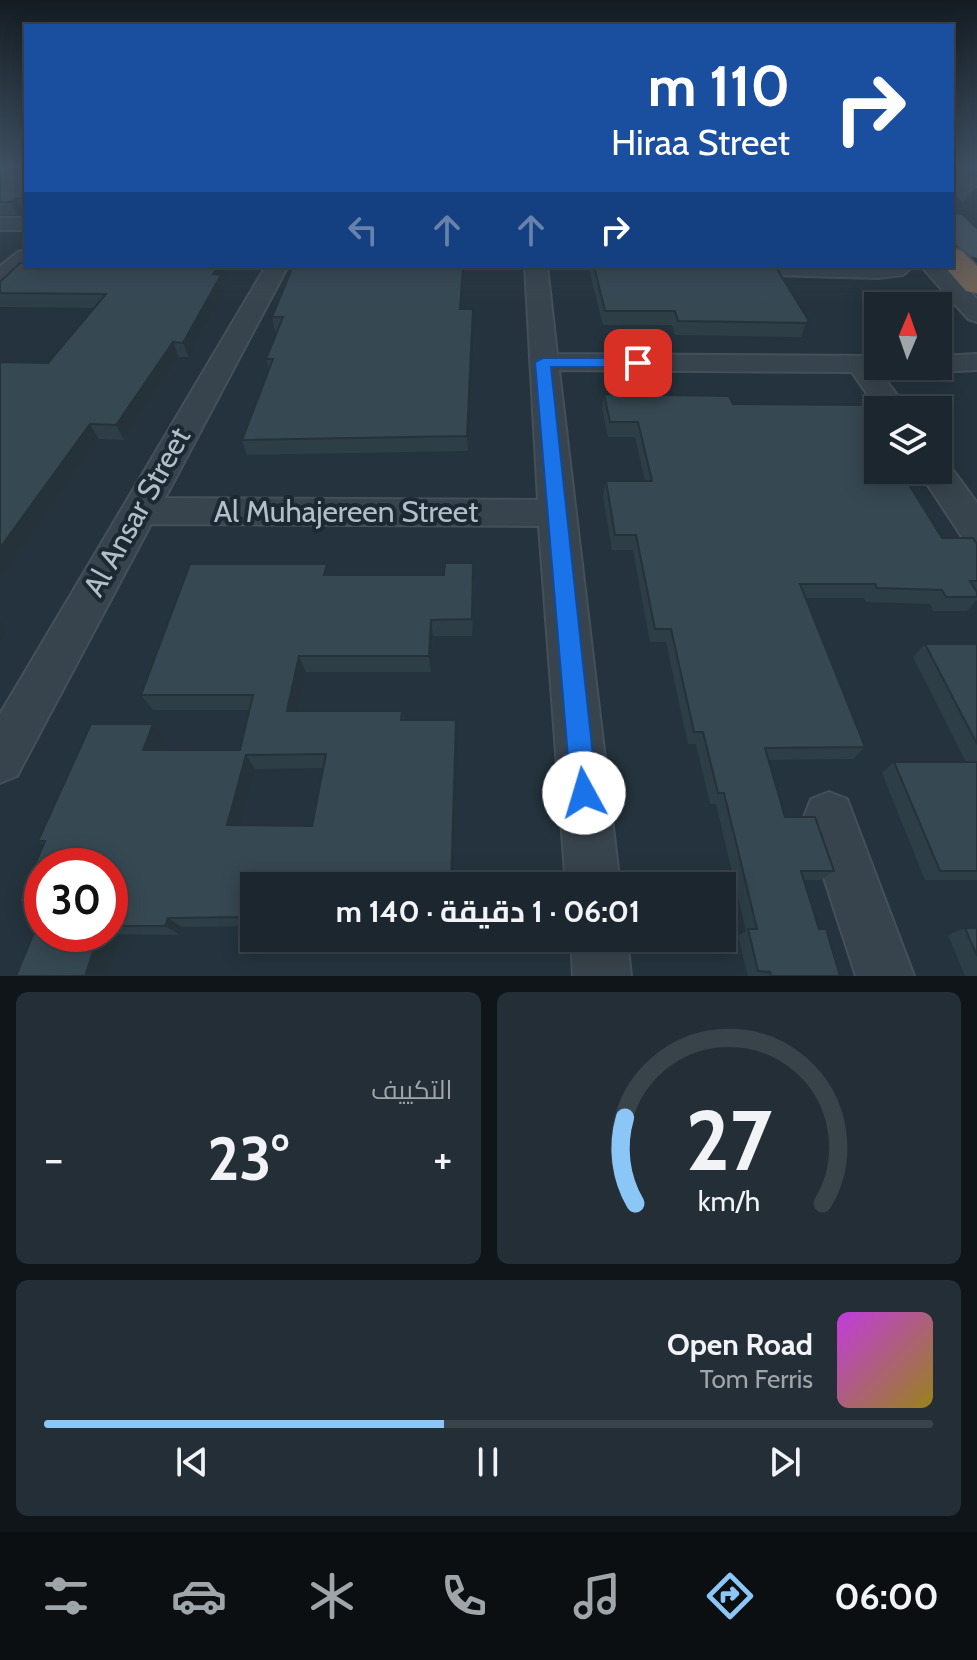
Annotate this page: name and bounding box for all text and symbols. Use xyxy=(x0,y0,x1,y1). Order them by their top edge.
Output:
text: 110 m xyxy=(648,52,790,120)
icon: right xyxy=(818,56,922,160)
text: Hiraa Street xyxy=(611,120,790,164)
icon: left xyxy=(341,208,385,252)
icon: ahead xyxy=(425,208,469,252)
icon: ahead xyxy=(509,208,553,252)
icon: right xyxy=(593,208,637,252)
north arrow xyxy=(864,292,952,380)
map controls xyxy=(864,292,952,484)
pin xyxy=(604,329,672,397)
icon: arrive xyxy=(616,341,660,385)
button: layers xyxy=(864,396,952,484)
street label: Al Ansar Street xyxy=(75,421,198,603)
street label: Al Muhajereen Street xyxy=(214,493,478,530)
position arrow xyxy=(542,751,626,835)
speed limit sign: 30 xyxy=(24,848,128,952)
text: 06:01 · 1 دقيقة · 140 m xyxy=(336,893,640,930)
text: التكييف xyxy=(371,1074,453,1106)
text: 27 xyxy=(686,1090,772,1191)
text: 23° xyxy=(208,1122,289,1195)
text: − xyxy=(44,1132,63,1185)
text: + xyxy=(433,1132,452,1185)
text: km/h xyxy=(697,1183,760,1218)
text: Open Road xyxy=(667,1326,813,1363)
text: Tom Ferris xyxy=(700,1363,813,1395)
icon: previous xyxy=(170,1440,214,1484)
icon: pause xyxy=(466,1440,510,1484)
icon: next xyxy=(763,1440,807,1484)
icon: filters xyxy=(38,1568,94,1624)
icon: car xyxy=(171,1568,227,1624)
icon: climate xyxy=(304,1568,360,1624)
icon: phone xyxy=(436,1568,492,1624)
icon: music xyxy=(569,1568,625,1624)
icon: directions xyxy=(702,1568,758,1624)
text: 06:00 xyxy=(834,1574,939,1618)

